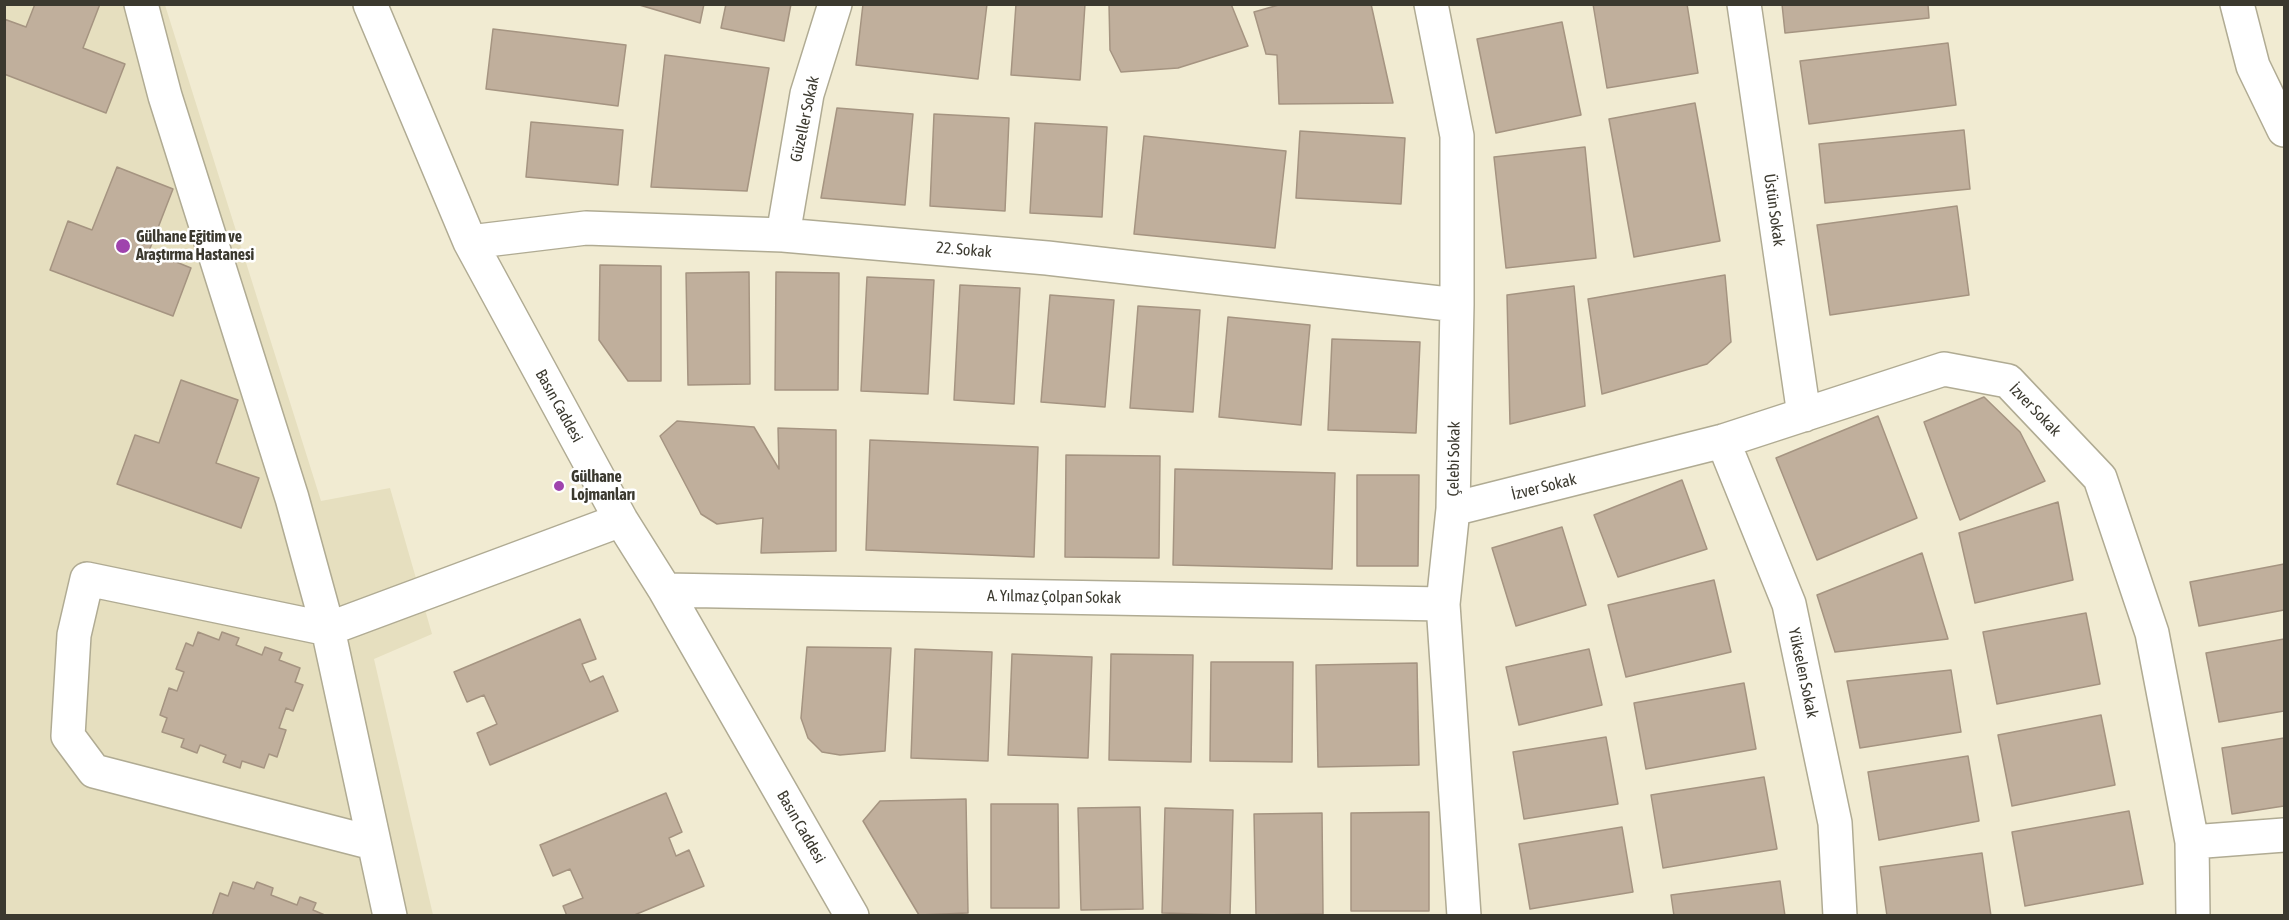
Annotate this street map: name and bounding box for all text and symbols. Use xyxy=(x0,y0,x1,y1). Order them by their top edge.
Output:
street label: Güzeller Sokak xyxy=(787,74,823,164)
street label: Üstün Sokak xyxy=(1759,172,1789,248)
place label: Gülhane Eğitim ve Araştırma Hastanesi xyxy=(136,227,254,265)
marker: Gülhane Eğitim ve Araştırma Hastanesi xyxy=(114,237,132,255)
street label: 22. Sokak xyxy=(935,238,993,262)
street label: Basın Caddesi xyxy=(531,366,587,446)
street label: İzver Sokak xyxy=(2005,380,2065,440)
street label: Çelebi Sokak xyxy=(1444,421,1464,497)
place label: Gülhane Lojmanları xyxy=(571,467,635,505)
street label: İzver Sokak xyxy=(1510,470,1578,504)
marker: Gülhane Lojmanları xyxy=(552,479,566,493)
street label: A. Yılmaz Çolpan Sokak xyxy=(987,586,1121,608)
street label: Yükselen Sokak xyxy=(1784,626,1822,720)
street label: Basın Caddesi xyxy=(773,787,829,867)

